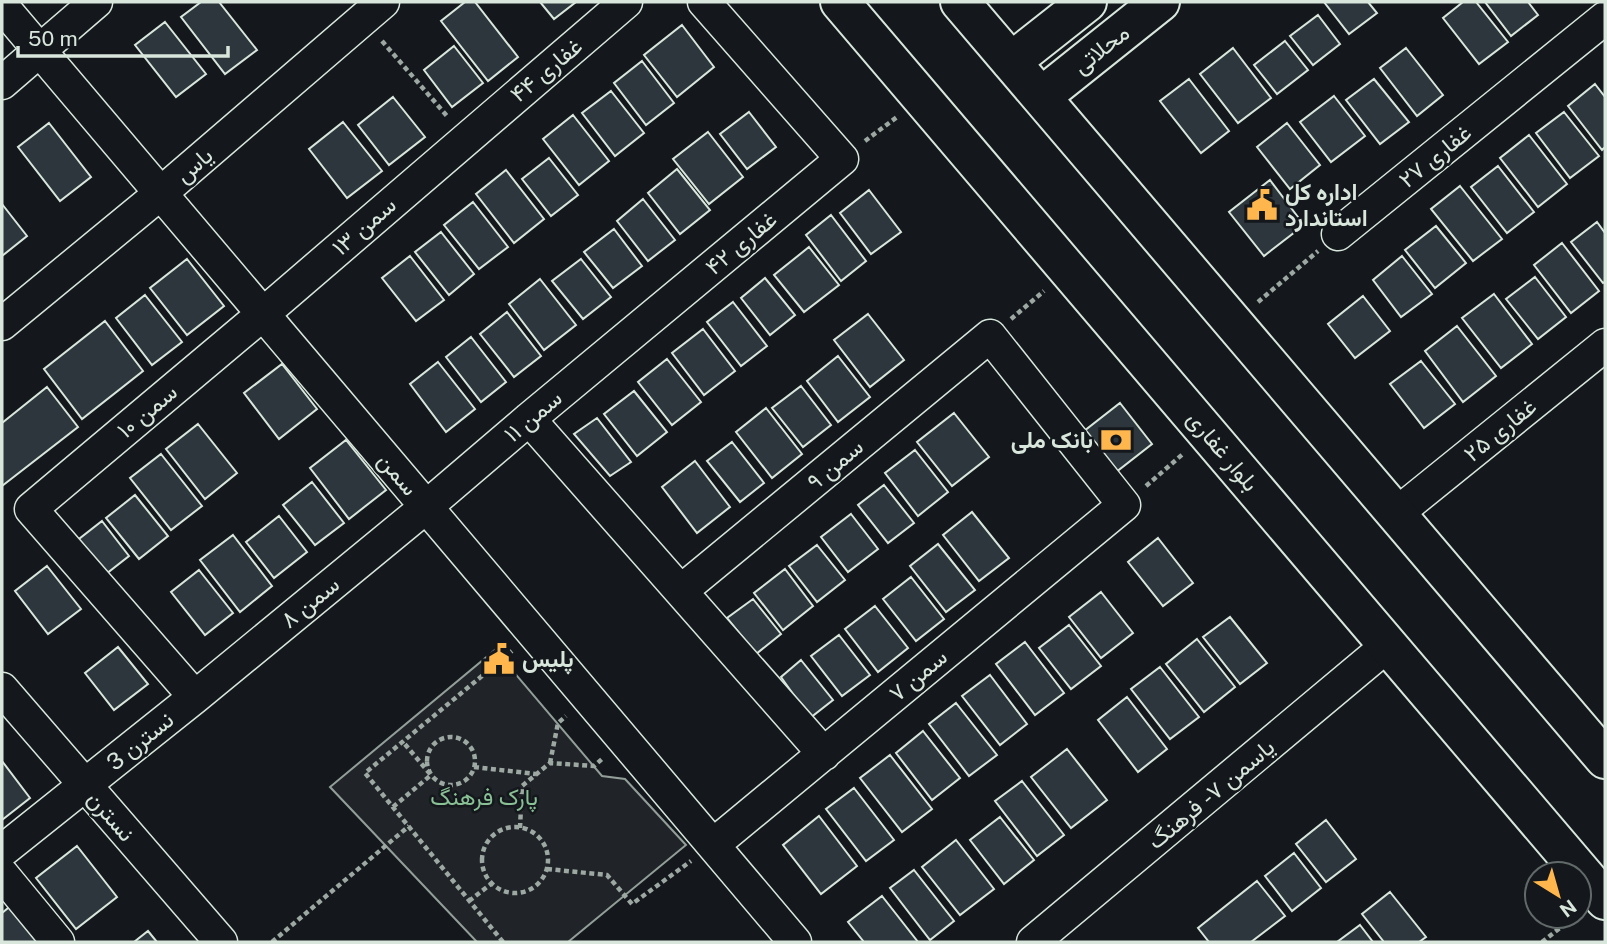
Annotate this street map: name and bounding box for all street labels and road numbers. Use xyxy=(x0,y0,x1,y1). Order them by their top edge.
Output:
street label: محلاتی xyxy=(1067,18,1135,80)
street label: غفاری ۴۴ xyxy=(504,32,588,109)
street label: غفاری ۲۷ xyxy=(1393,118,1477,194)
street label: یاس xyxy=(170,141,218,189)
street label: سمن ۱۳ xyxy=(326,191,402,261)
street label: غفاری ۴۲ xyxy=(700,205,783,282)
street label: سمن ۱۰ xyxy=(111,378,183,444)
street label: سمن ۱۱ xyxy=(498,384,568,448)
street label: غفاری ۲۵ xyxy=(1458,392,1542,468)
street label: بلوار غفاری xyxy=(1180,405,1265,498)
street label: سمن ۹ xyxy=(801,433,869,495)
street label: سمن xyxy=(372,447,424,501)
street label: سمن ۸ xyxy=(275,570,345,634)
street label: سمن ۷ xyxy=(883,643,953,707)
street label: نسترن 3 xyxy=(101,706,180,777)
street label: یاسمن ۷ - فرهنگ xyxy=(1142,733,1281,856)
street label: نسترن xyxy=(81,785,141,848)

